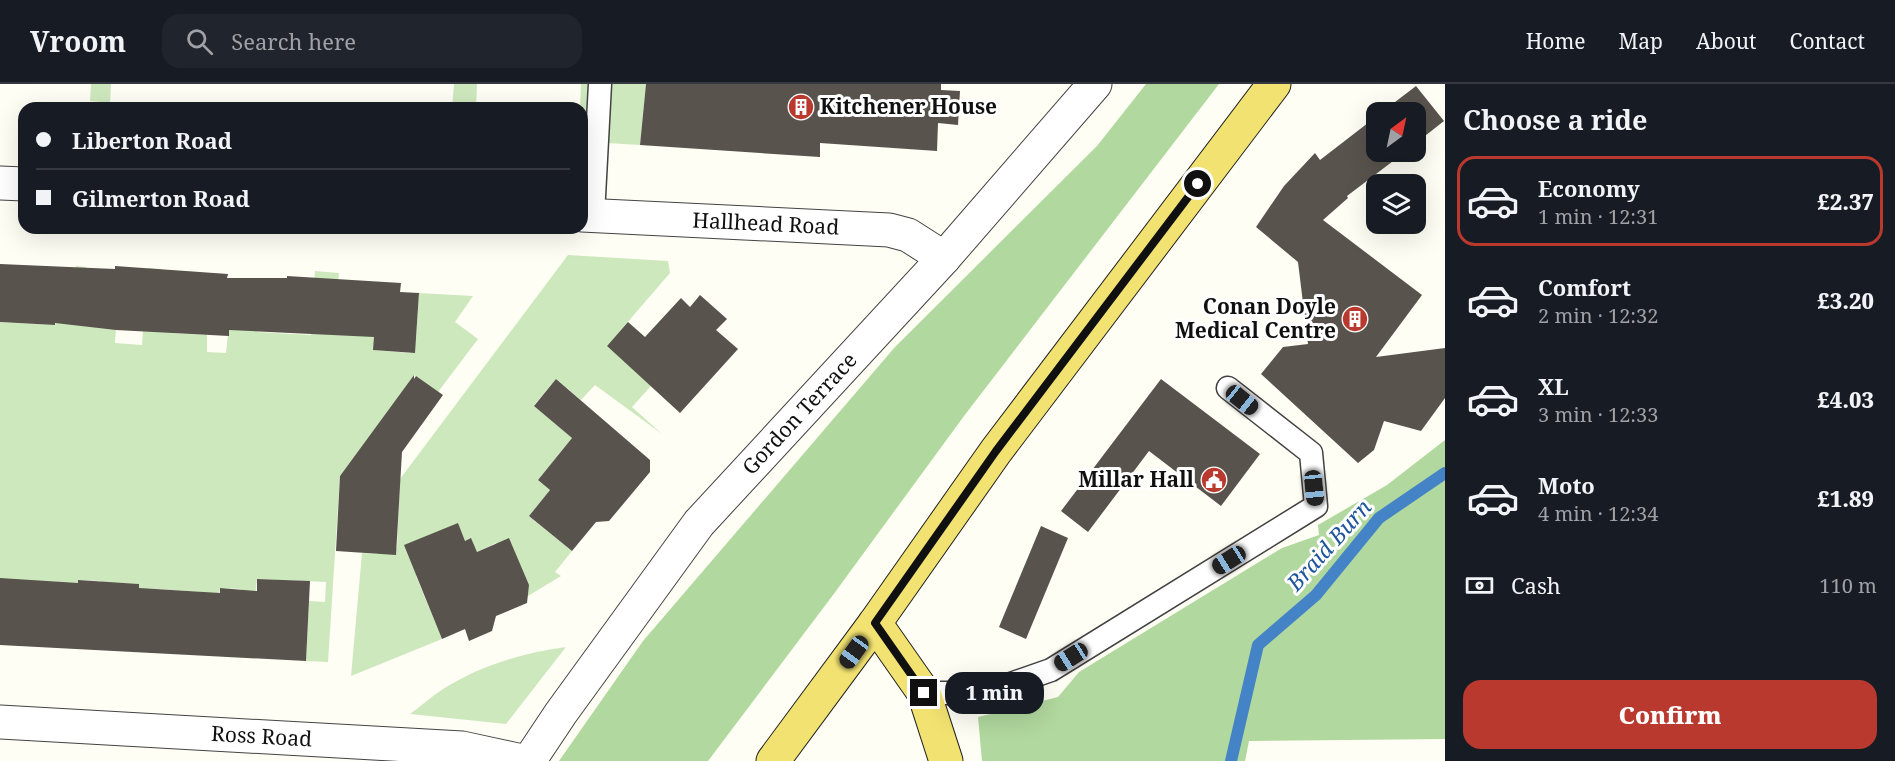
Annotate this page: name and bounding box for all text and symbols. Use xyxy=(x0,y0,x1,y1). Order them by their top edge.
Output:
search box xyxy=(162,14,582,68)
text: Vroom xyxy=(30,22,126,60)
icon: search xyxy=(183,25,216,58)
text: Search here xyxy=(231,26,356,56)
text: Home xyxy=(1526,27,1586,55)
text: Map xyxy=(1619,27,1663,55)
text: About xyxy=(1696,27,1757,55)
text: Contact xyxy=(1790,27,1865,55)
building icon: Kitchener House xyxy=(786,92,816,122)
place label: Kitchener House xyxy=(820,92,997,120)
text: Choose a ride xyxy=(1463,101,1648,138)
north arrow xyxy=(1366,102,1426,162)
map controls xyxy=(1366,102,1426,234)
text: Liberton Road xyxy=(72,125,232,155)
route start xyxy=(1184,170,1211,197)
text: Economy xyxy=(1538,173,1640,203)
button: layers xyxy=(1366,174,1426,234)
icon: car xyxy=(1466,174,1520,228)
text: Gilmerton Road xyxy=(72,183,250,213)
text: £2.37 xyxy=(1817,186,1874,216)
text: 1 min · 12:31 xyxy=(1538,203,1658,230)
street label: Hallhead Road xyxy=(692,205,840,241)
text: Comfort xyxy=(1538,272,1631,302)
icon: car xyxy=(1466,273,1520,327)
text: £3.20 xyxy=(1817,285,1874,315)
place label: Conan Doyle Medical Centre xyxy=(1175,292,1336,344)
text: 2 min · 12:32 xyxy=(1538,302,1658,329)
building icon: Conan Doyle Medical Centre xyxy=(1340,304,1370,334)
street label: Gordon Terrace xyxy=(736,346,863,480)
text: XL xyxy=(1538,371,1569,401)
icon: car xyxy=(1466,372,1520,426)
car xyxy=(1222,382,1262,418)
text: £4.03 xyxy=(1817,384,1874,414)
text: 3 min · 12:33 xyxy=(1538,401,1658,428)
place label: Millar Hall xyxy=(1078,465,1195,493)
public building icon: Millar Hall xyxy=(1199,465,1229,495)
car xyxy=(1303,469,1325,507)
text: Moto xyxy=(1538,470,1595,500)
icon: car xyxy=(1466,471,1520,525)
text: £1.89 xyxy=(1817,483,1874,513)
water label: Braid Burn xyxy=(1279,492,1377,597)
text: 4 min · 12:34 xyxy=(1538,500,1658,527)
car xyxy=(1209,543,1249,577)
icon: cash xyxy=(1463,569,1496,602)
text: Cash xyxy=(1511,570,1561,600)
text: 110 m xyxy=(1819,572,1877,599)
car xyxy=(836,632,872,672)
car xyxy=(1051,640,1091,674)
callout: 1 min xyxy=(945,672,1044,714)
route end xyxy=(910,679,937,706)
text: 1 min xyxy=(966,679,1023,706)
button: Confirm xyxy=(1463,680,1877,749)
street label: Ross Road xyxy=(210,719,313,753)

